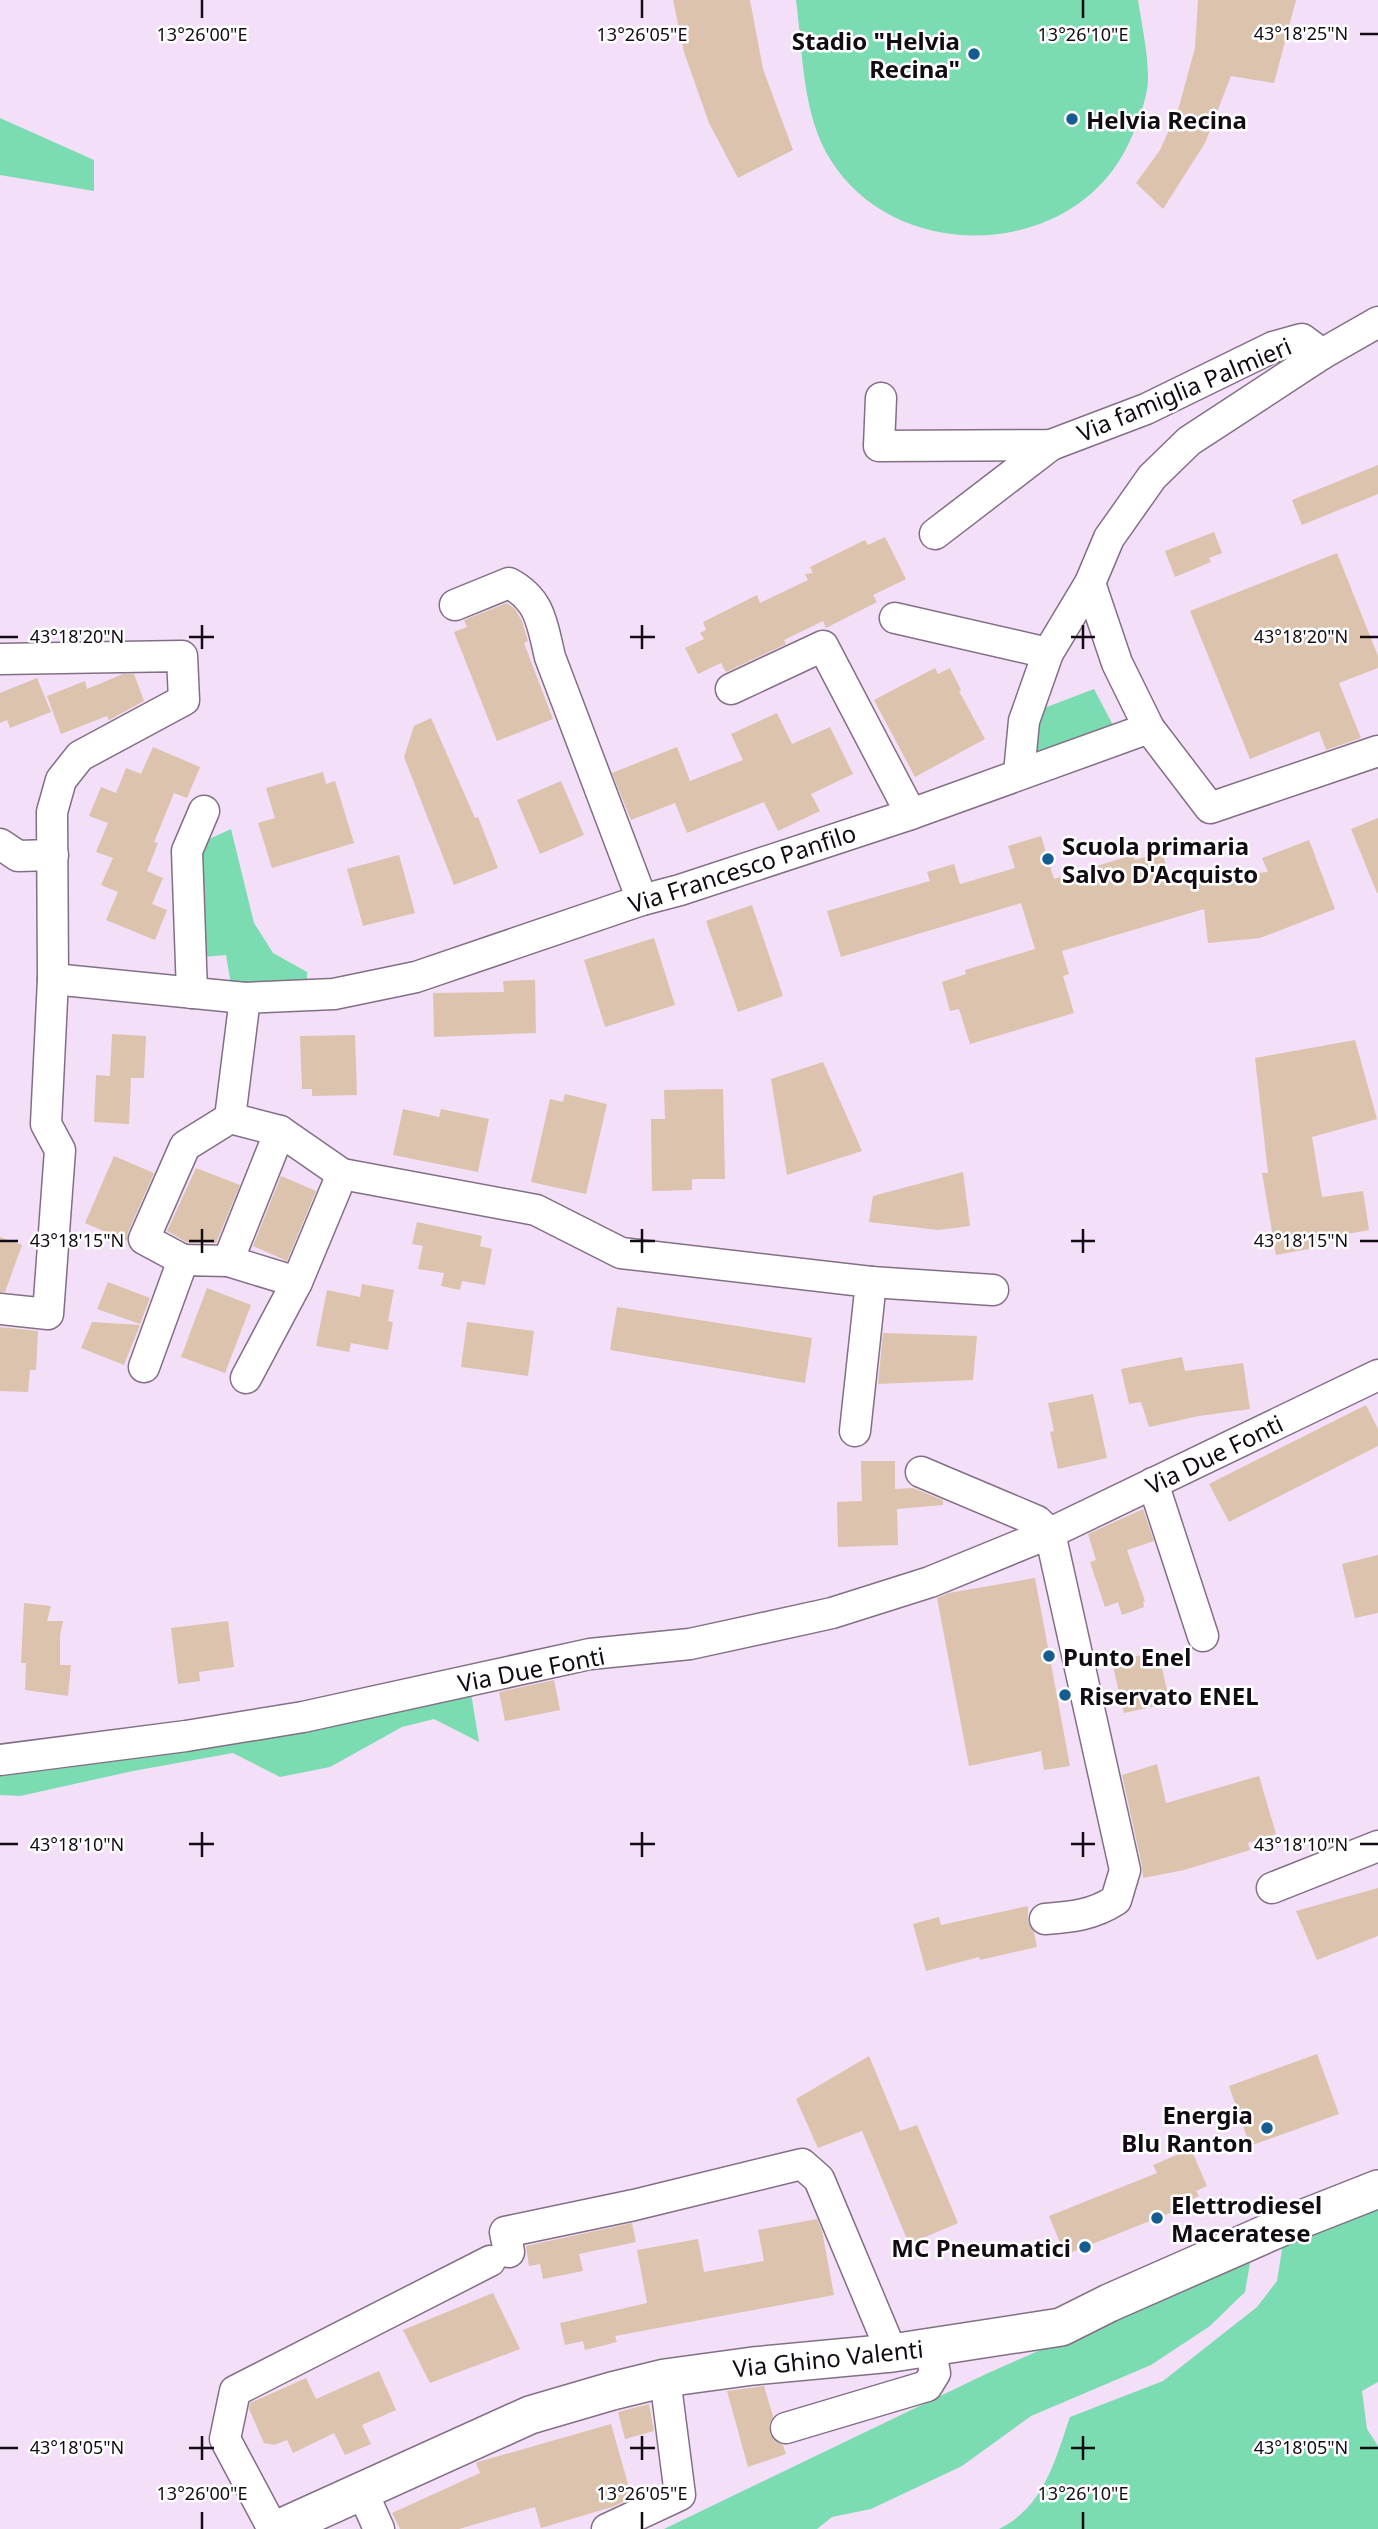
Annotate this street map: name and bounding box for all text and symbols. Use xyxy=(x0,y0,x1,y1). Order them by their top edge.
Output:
text: 43°18'25"N xyxy=(1254,21,1348,45)
text: 13°26'00"E xyxy=(157,22,247,46)
text: 13°26'05"E xyxy=(597,22,687,46)
text: 13°26'10"E xyxy=(1038,22,1128,46)
place label: Stadio "Helvia Recina" xyxy=(792,24,960,85)
marker: Stadio "Helvia Recina" xyxy=(966,46,982,62)
place label: Helvia Recina xyxy=(1086,103,1247,136)
marker: Helvia Recina xyxy=(1064,111,1080,127)
street label: Via famiglia Palmieri xyxy=(1072,329,1296,449)
text: 43°18'20"N xyxy=(30,624,124,648)
text: 43°18'20"N xyxy=(1254,624,1348,648)
street label: Via Francesco Panfilo xyxy=(624,816,860,920)
place label: Scuola primaria Salvo D'Acquisto xyxy=(1062,829,1258,890)
marker: Scuola primaria Salvo D'Acquisto xyxy=(1040,851,1056,867)
text: 43°18'15"N xyxy=(30,1228,124,1252)
text: 43°18'15"N xyxy=(1254,1228,1348,1252)
street label: Via Due Fonti xyxy=(1140,1406,1288,1502)
street label: Via Due Fonti xyxy=(455,1639,607,1699)
place label: Punto Enel xyxy=(1063,1640,1191,1673)
marker: Punto Enel xyxy=(1041,1648,1057,1664)
place label: Riservato ENEL xyxy=(1079,1679,1259,1712)
marker: Riservato ENEL xyxy=(1057,1687,1073,1703)
text: 43°18'10"N xyxy=(30,1832,124,1856)
text: 43°18'10"N xyxy=(1254,1832,1348,1856)
place label: Energia Blu Ranton xyxy=(1121,2098,1253,2159)
marker: Energia Blu Ranton xyxy=(1259,2120,1275,2136)
place label: Elettrodiesel Maceratese xyxy=(1171,2188,1322,2249)
marker: Elettrodiesel Maceratese xyxy=(1149,2210,1165,2226)
place label: MC Pneumatici xyxy=(891,2231,1071,2264)
marker: MC Pneumatici xyxy=(1077,2239,1093,2255)
street label: Via Ghino Valenti xyxy=(731,2332,925,2384)
text: 43°18'05"N xyxy=(30,2435,124,2459)
text: 43°18'05"N xyxy=(1254,2435,1348,2459)
text: 13°26'00"E xyxy=(157,2481,247,2505)
text: 13°26'05"E xyxy=(597,2481,687,2505)
text: 13°26'10"E xyxy=(1038,2481,1128,2505)

